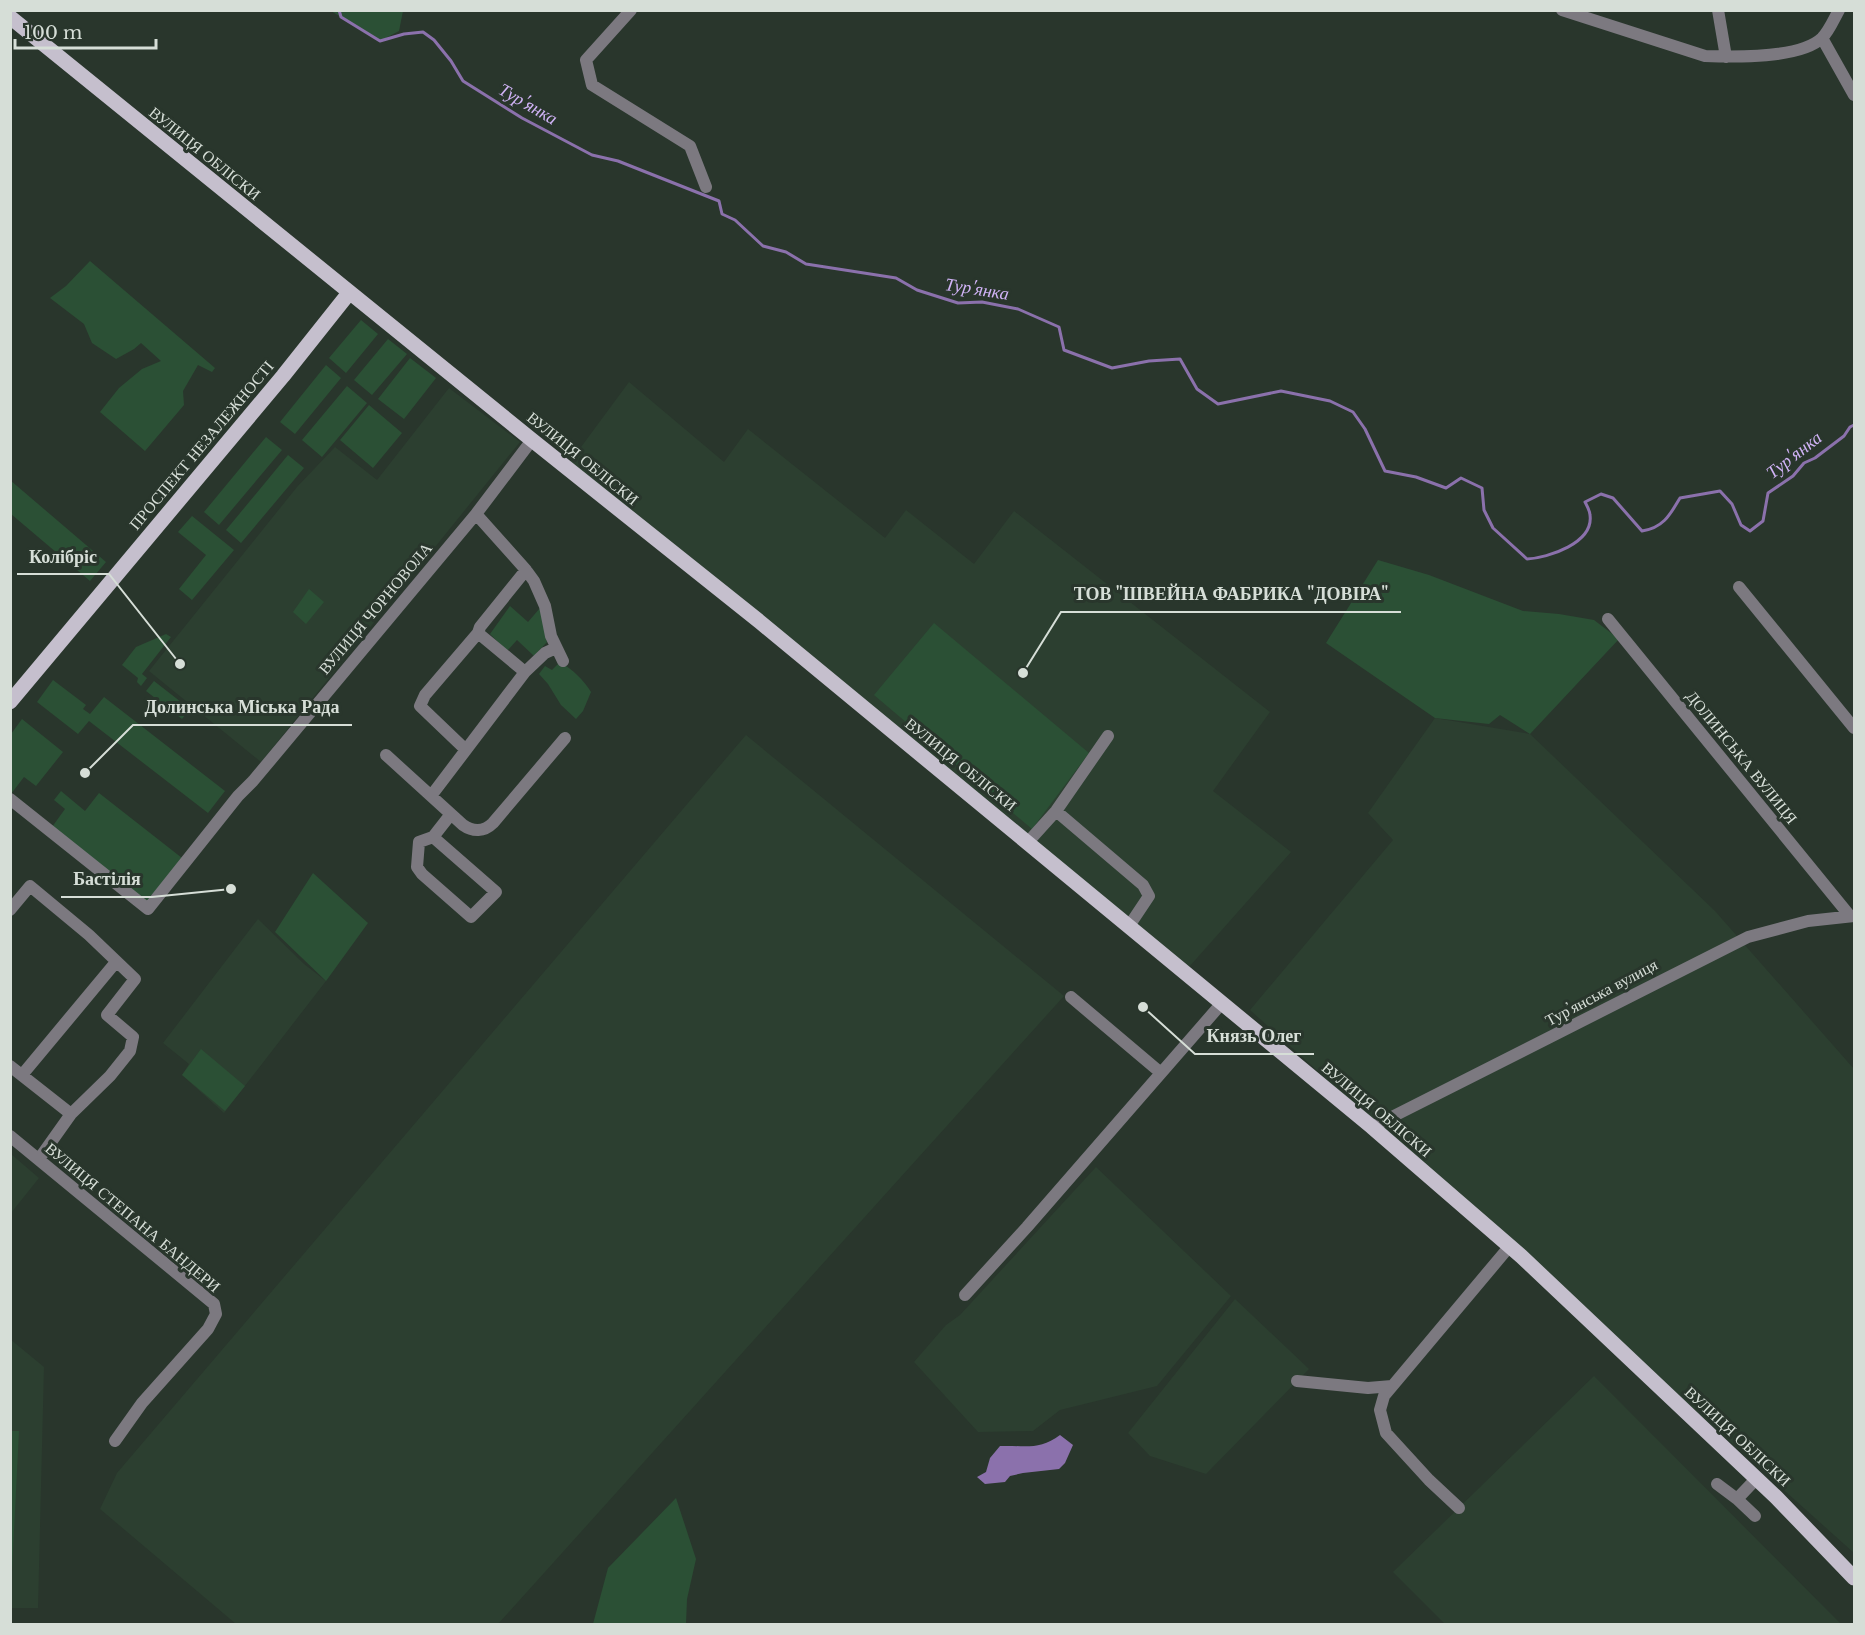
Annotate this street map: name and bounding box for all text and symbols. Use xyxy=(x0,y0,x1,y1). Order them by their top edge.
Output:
scale bar xyxy=(15,12,156,50)
text: 100 m xyxy=(24,22,82,44)
water label: Тур'янка xyxy=(495,78,561,130)
street label: ВУЛИЦЯ ОБЛІСКИ xyxy=(145,102,265,204)
water label: Тур'янка xyxy=(944,273,1010,305)
street label: ПРОСПЕКТ НЕЗАЛЕЖНОСТІ xyxy=(124,356,278,534)
street label: ВУЛИЦЯ ОБЛІСКИ xyxy=(523,407,643,509)
water label: Тур'янка xyxy=(1762,427,1826,483)
callout: Колібріс xyxy=(17,538,109,574)
street label: ВУЛИЦЯ ЧОРНОВОЛА xyxy=(314,538,436,678)
text: Колібріс xyxy=(29,546,97,568)
callout: ТОВ "ШВЕЙНА ФАБРИКА "ДОВІРА" xyxy=(1061,576,1401,612)
text: ТОВ "ШВЕЙНА ФАБРИКА "ДОВІРА" xyxy=(1074,583,1388,605)
street label: ДОЛИНСЬКА ВУЛИЦЯ xyxy=(1682,686,1802,828)
callout: Долинська Міська Рада xyxy=(133,689,352,725)
text: Долинська Міська Рада xyxy=(145,696,339,718)
street label: ВУЛИЦЯ ОБЛІСКИ xyxy=(901,713,1021,815)
callout: Бастілія xyxy=(61,861,152,897)
text: Бастілія xyxy=(73,868,141,890)
street label: Турʼянська вулиця xyxy=(1541,954,1661,1030)
callout: Князь Олег xyxy=(1195,1018,1314,1054)
text: Князь Олег xyxy=(1207,1025,1301,1047)
street label: ВУЛИЦЯ ОБЛІСКИ xyxy=(1318,1057,1436,1161)
street label: ВУЛИЦЯ СТЕПАНА БАНДЕРИ xyxy=(41,1138,225,1296)
street label: ВУЛИЦЯ ОБЛІСКИ xyxy=(1681,1382,1795,1491)

